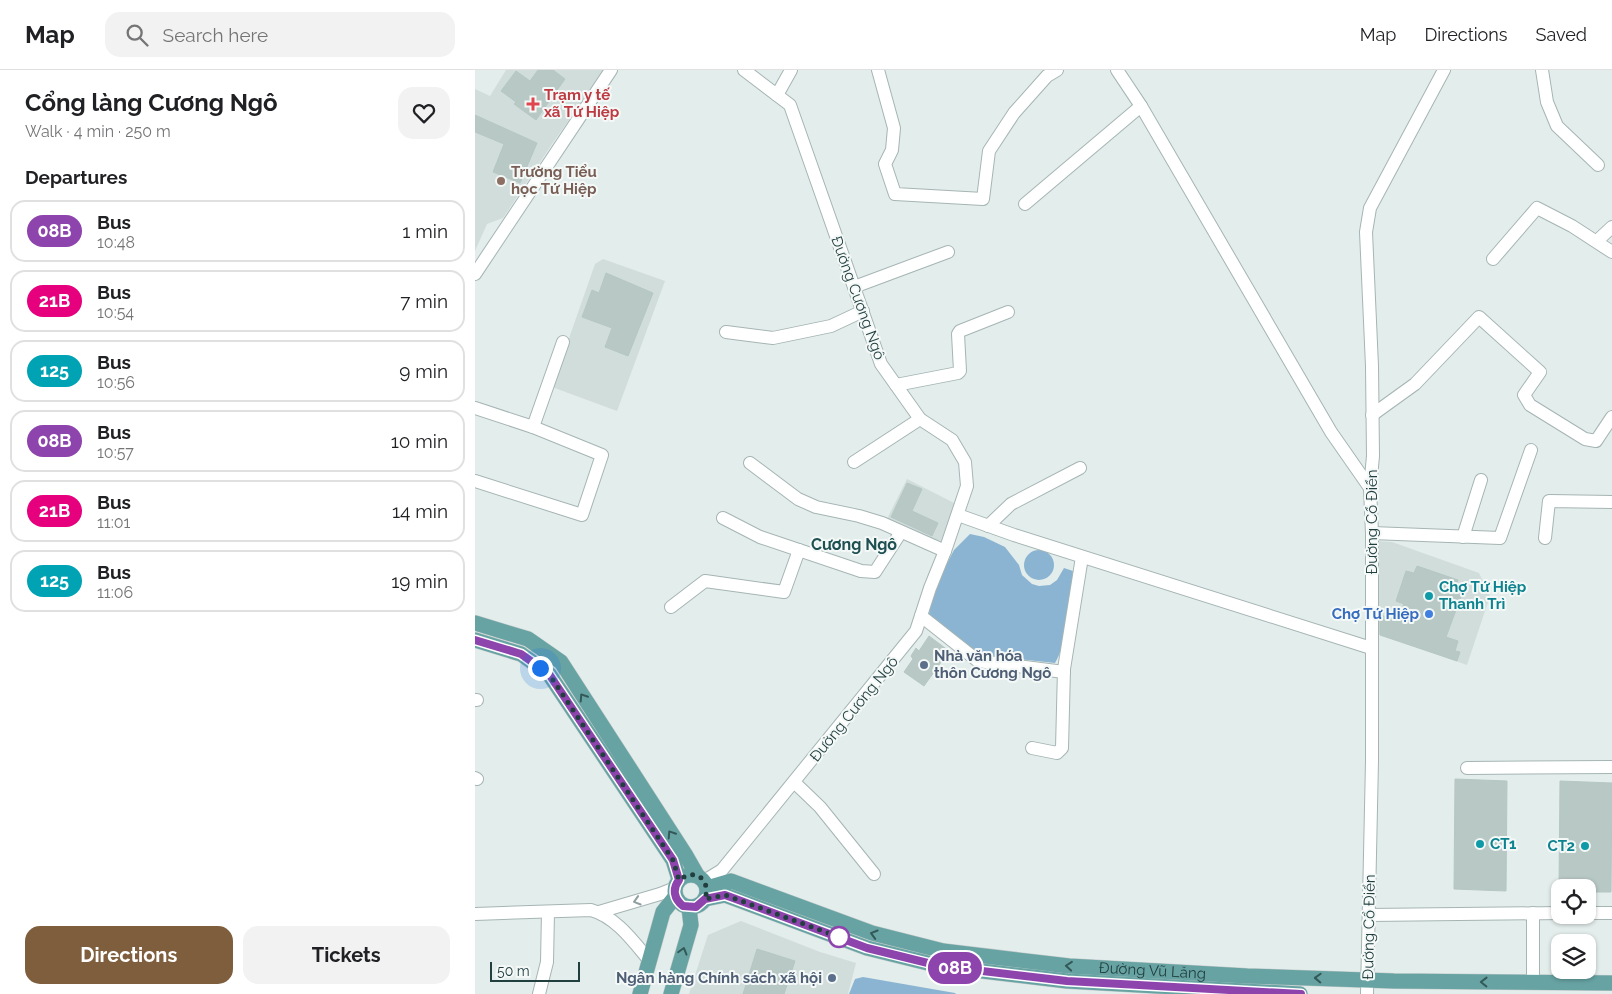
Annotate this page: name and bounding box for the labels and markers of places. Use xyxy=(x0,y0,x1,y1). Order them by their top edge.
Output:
place label: Trạm y tế xã Tứ Hiệp xyxy=(544,86,620,121)
marker: Trạm y tế xã Tứ Hiệp xyxy=(526,97,540,111)
place label: Trường Tiểu học Tứ Hiệp xyxy=(511,163,597,198)
marker: Trường Tiểu học Tứ Hiệp xyxy=(495,175,507,187)
place label: Chợ Tứ Hiệp Thanh Trì xyxy=(1439,578,1527,613)
marker: Chợ Tứ Hiệp Thanh Trì xyxy=(1423,590,1435,602)
place label: Chợ Tứ Hiệp xyxy=(1332,605,1419,623)
marker: Chợ Tứ Hiệp xyxy=(1423,608,1435,620)
place label: Nhà văn hóa thôn Cương Ngô xyxy=(934,647,1051,682)
marker: Nhà văn hóa thôn Cương Ngô xyxy=(918,659,930,671)
place label: CT1 xyxy=(1490,835,1517,853)
place label: CT2 xyxy=(1547,837,1575,855)
marker: CT1 xyxy=(1474,838,1486,850)
marker: CT2 xyxy=(1579,840,1591,852)
unlabelled marker xyxy=(828,926,850,948)
place label: Ngân hàng Chính sách xã hội xyxy=(616,969,822,987)
marker: Ngân hàng Chính sách xã hội xyxy=(826,972,838,984)

